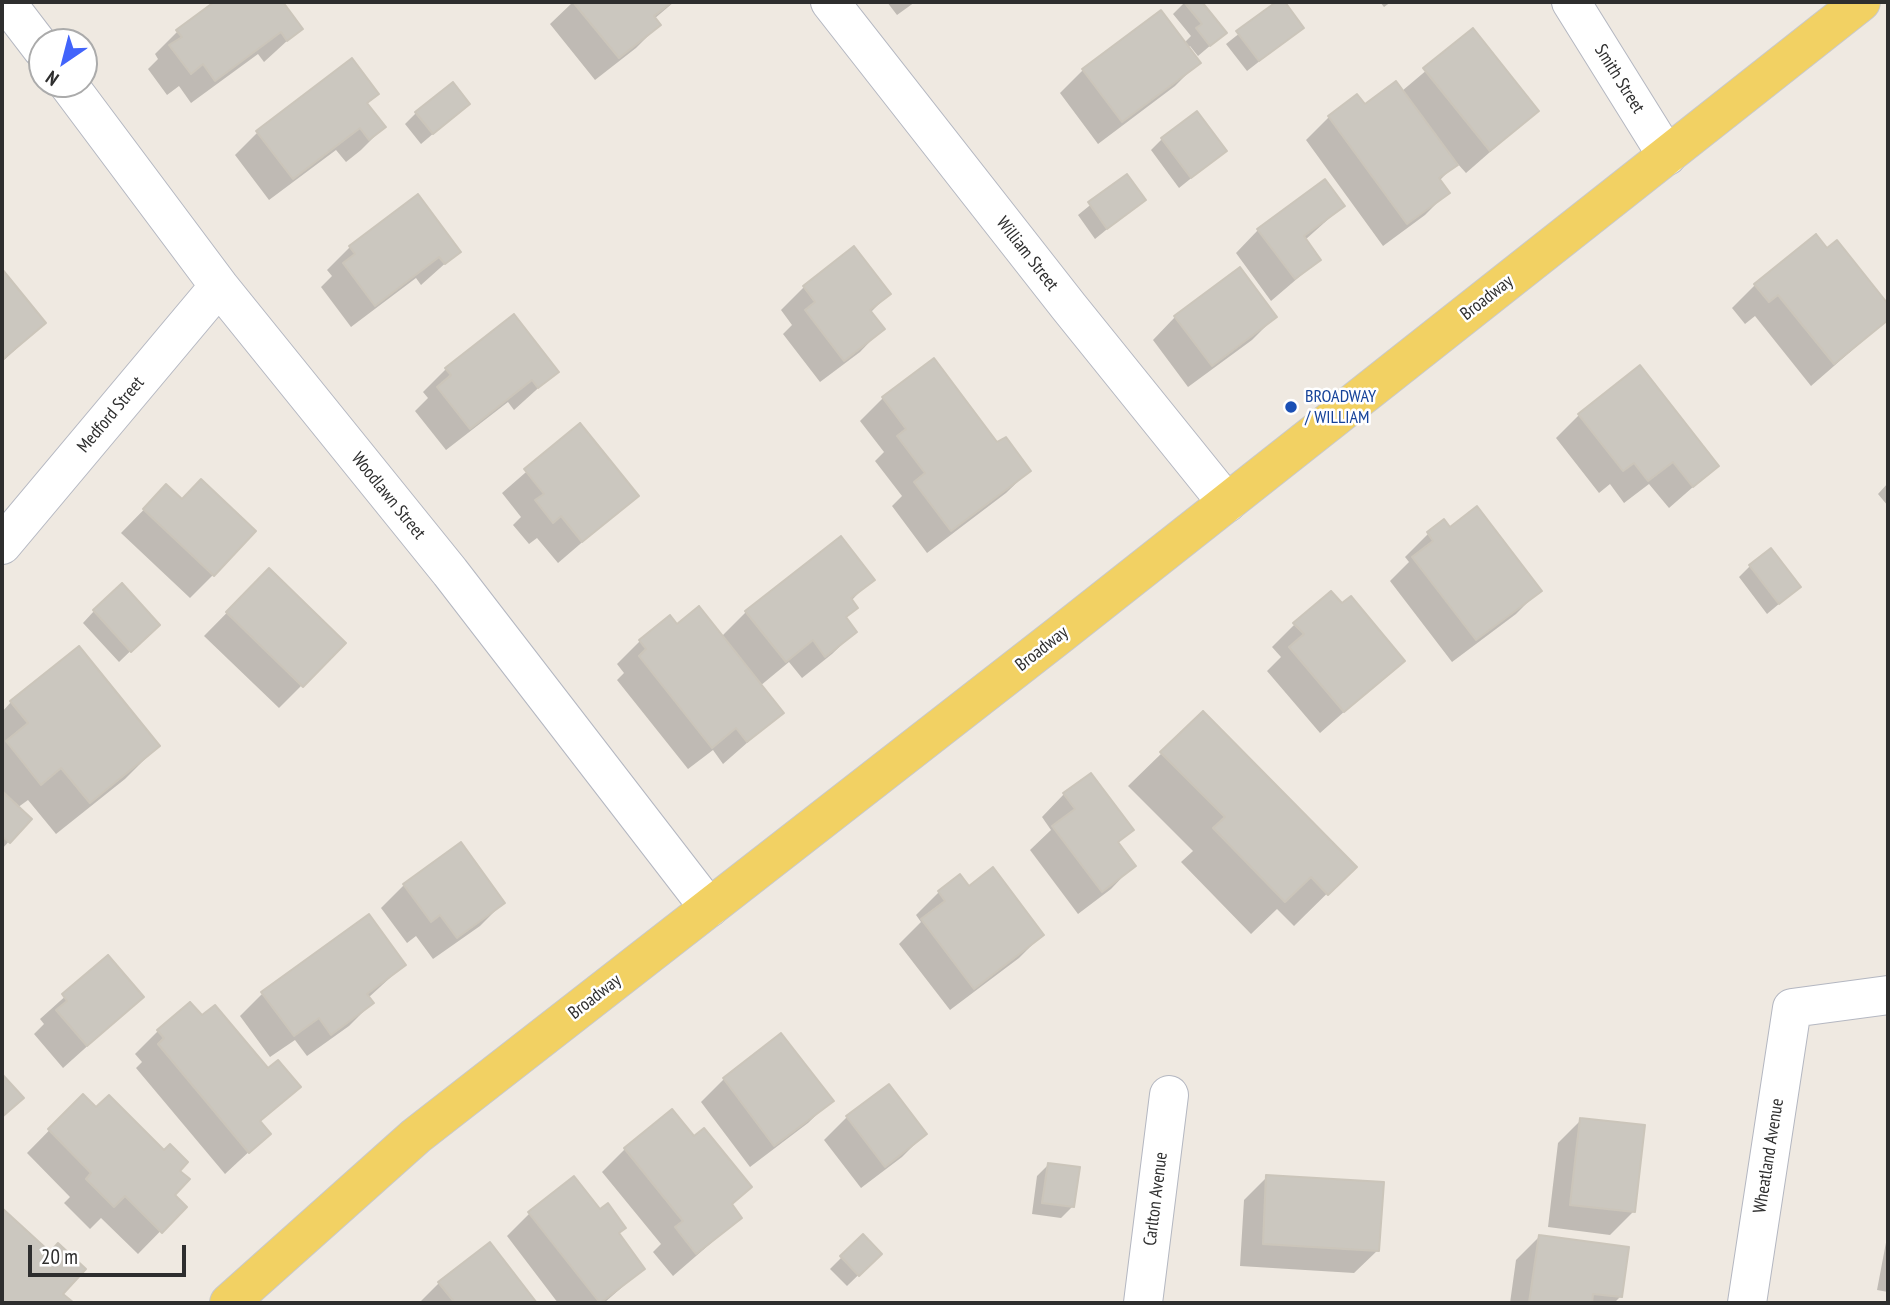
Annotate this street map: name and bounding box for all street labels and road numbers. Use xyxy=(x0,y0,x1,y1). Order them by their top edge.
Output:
street label: Smith Street xyxy=(1589,41,1649,117)
street label: William Street xyxy=(991,213,1063,295)
street label: Broadway xyxy=(1456,271,1518,325)
street label: Medford Street xyxy=(73,373,149,457)
street label: Woodlawn Street xyxy=(346,448,430,544)
street label: Broadway xyxy=(1011,622,1073,676)
street label: Broadway xyxy=(564,970,626,1024)
street label: Wheatland Avenue xyxy=(1749,1097,1789,1215)
street label: Carlton Avenue xyxy=(1140,1151,1172,1247)

